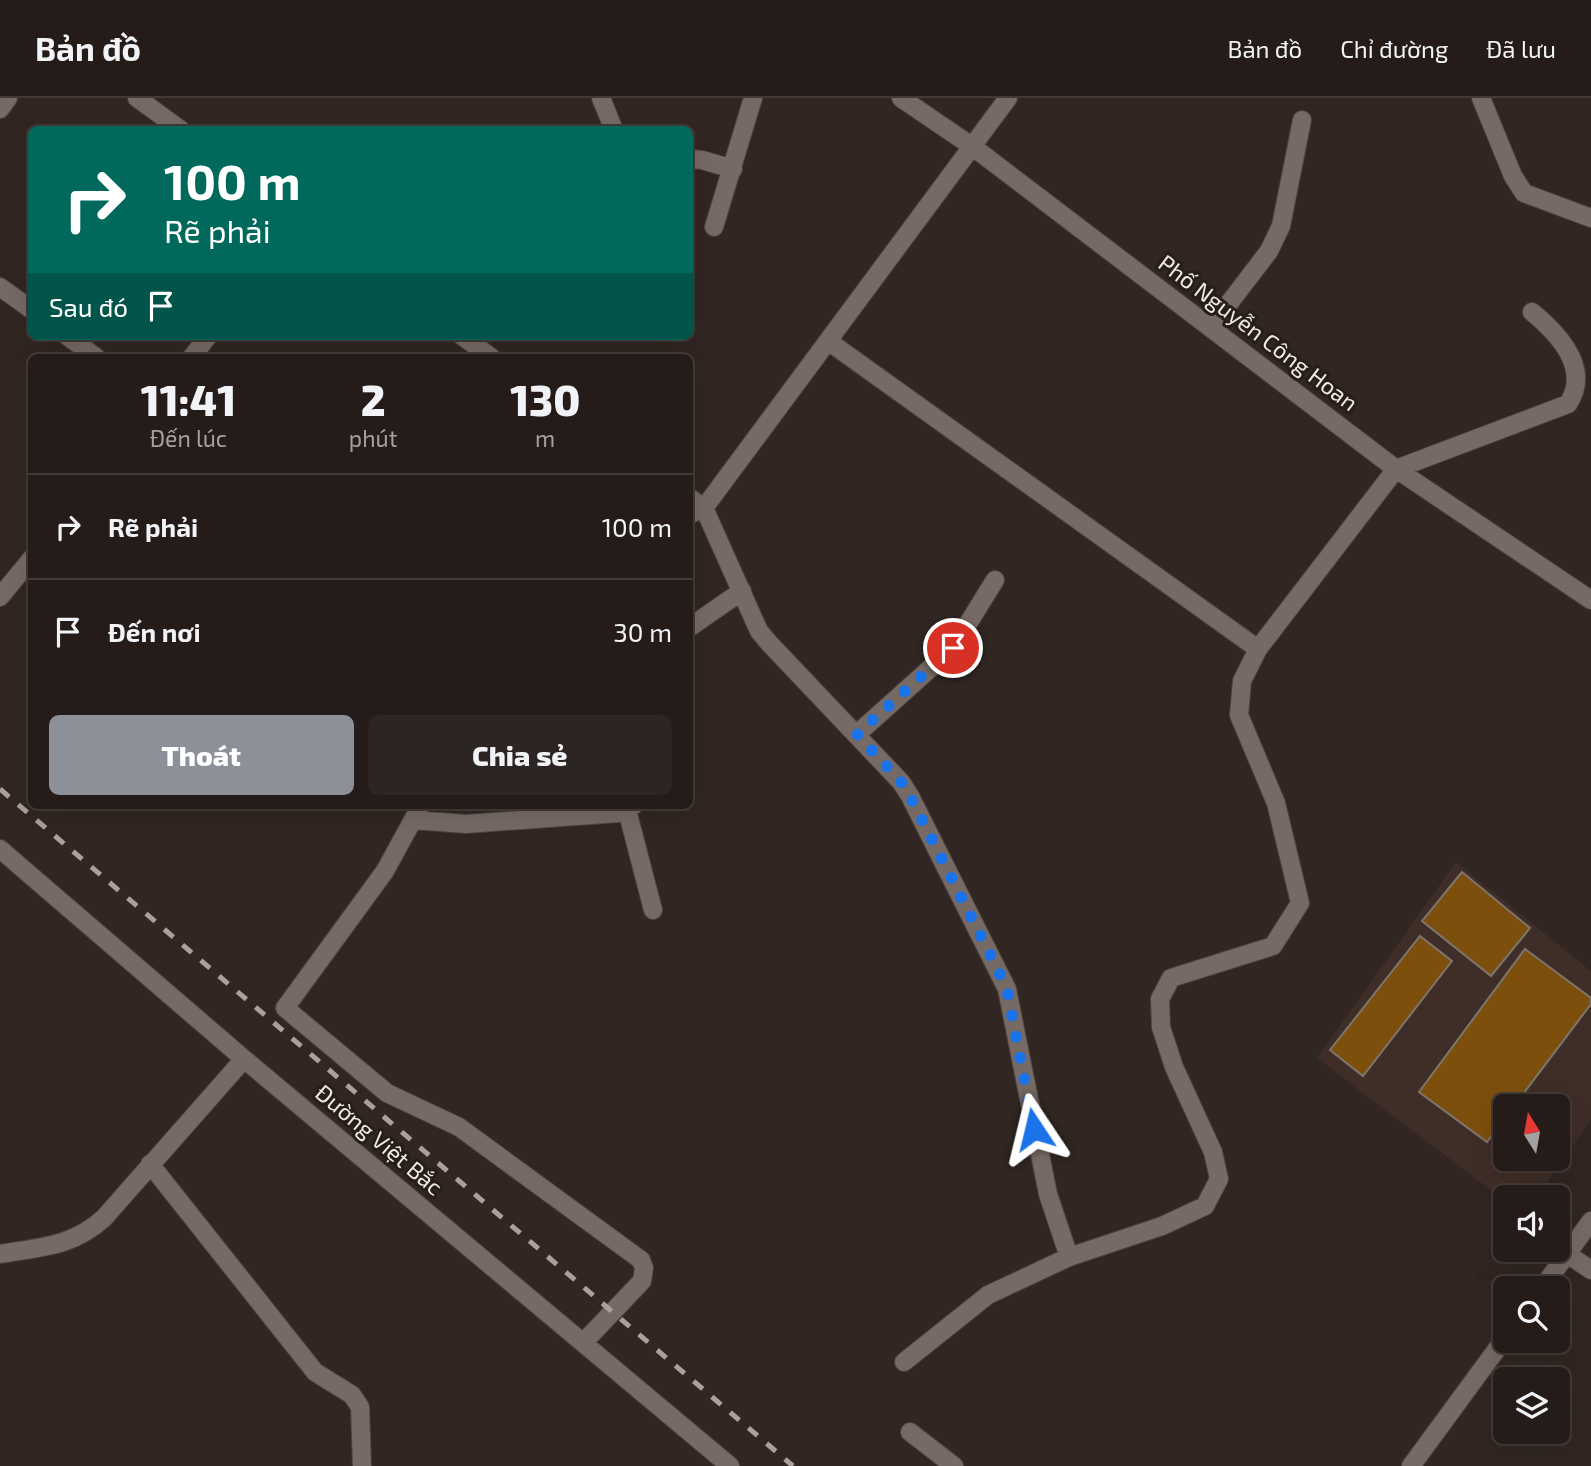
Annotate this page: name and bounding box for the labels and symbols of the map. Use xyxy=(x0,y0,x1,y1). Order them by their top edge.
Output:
street label: Phố Nguyễn Công Hoan xyxy=(1154,248,1364,416)
pin xyxy=(923,618,983,678)
street label: Đường Việt Bắc xyxy=(310,1078,449,1201)
position arrow xyxy=(997,1092,1071,1166)
north arrow xyxy=(1493,1094,1570,1171)

